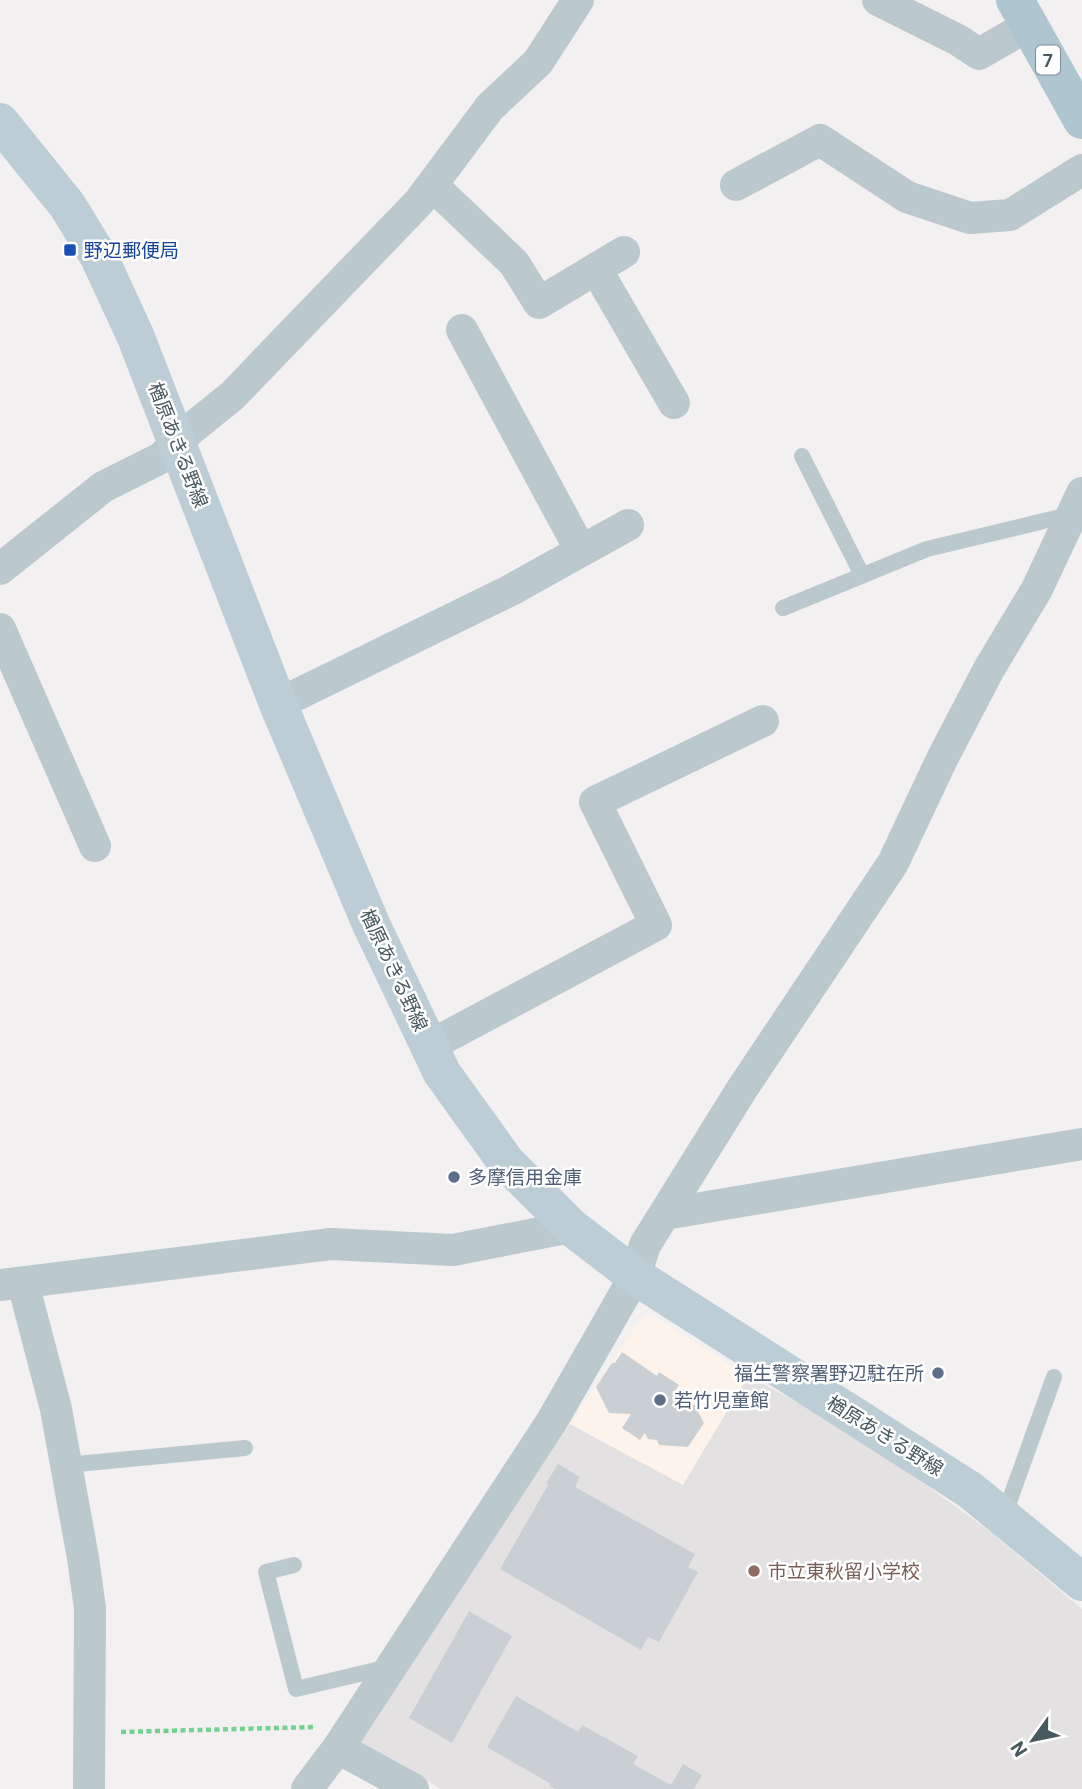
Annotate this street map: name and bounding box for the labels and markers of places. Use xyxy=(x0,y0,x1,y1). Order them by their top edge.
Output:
place label: 野辺郵便局 xyxy=(84,239,179,262)
marker: 野辺郵便局 xyxy=(62,242,78,258)
place label: 多摩信用金庫 xyxy=(468,1166,582,1189)
marker: 多摩信用金庫 xyxy=(446,1169,462,1185)
place label: 福生警察署野辺駐在所 xyxy=(734,1362,924,1385)
marker: 福生警察署野辺駐在所 xyxy=(930,1365,946,1381)
place label: 若竹児童館 xyxy=(674,1389,769,1412)
marker: 若竹児童館 xyxy=(652,1392,668,1408)
place label: 市立東秋留小学校 xyxy=(768,1560,920,1583)
marker: 市立東秋留小学校 xyxy=(746,1563,762,1579)

